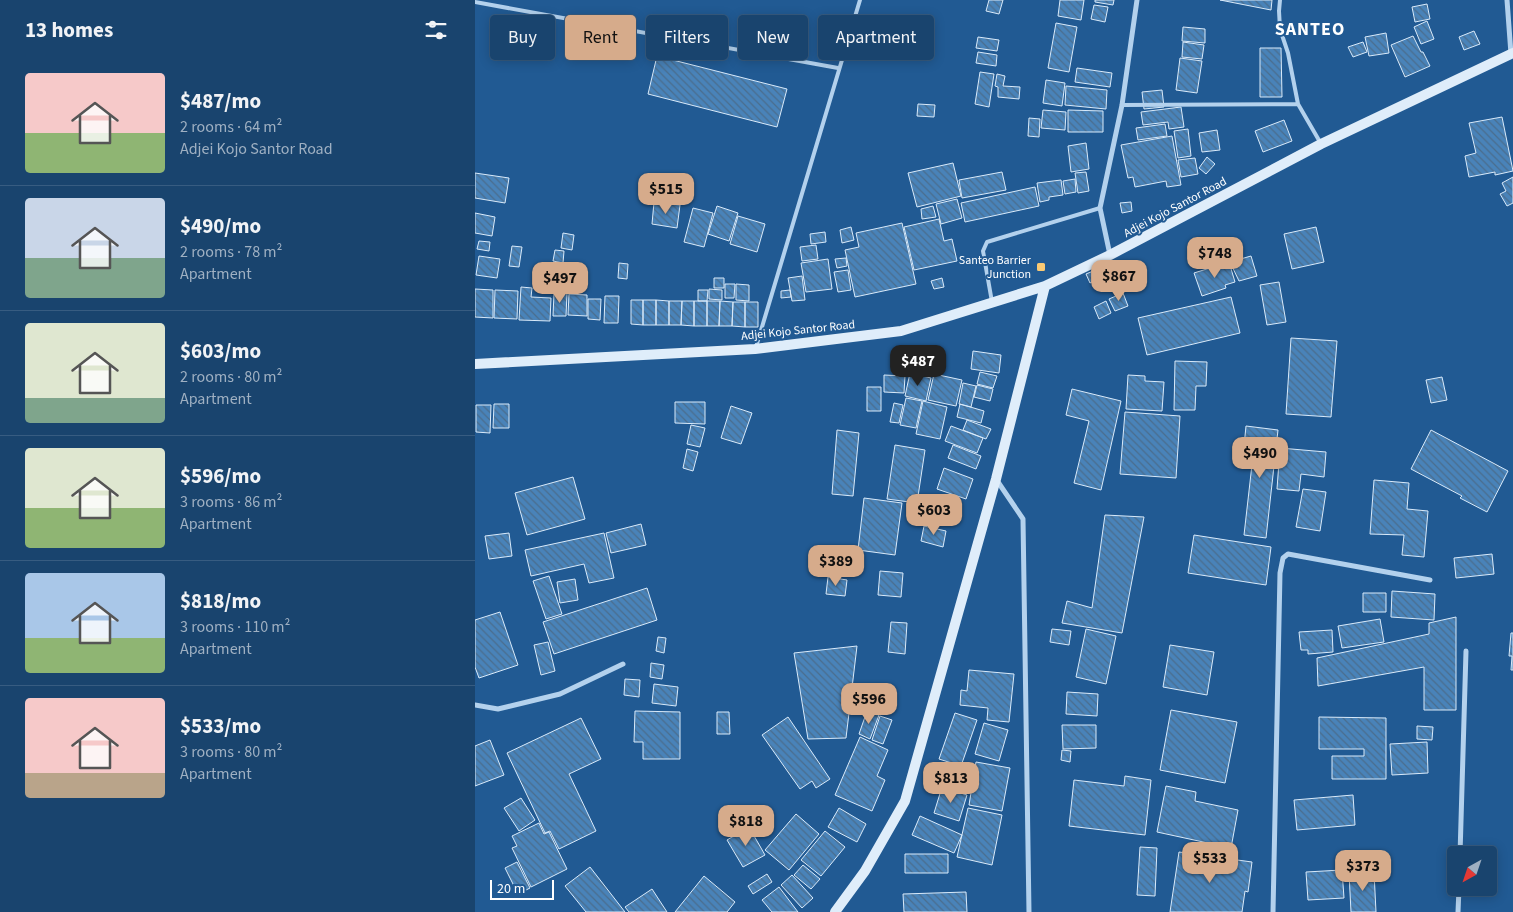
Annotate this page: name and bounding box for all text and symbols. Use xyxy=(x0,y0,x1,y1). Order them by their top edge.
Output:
text: 13 homes xyxy=(25,15,113,45)
chip: Buy xyxy=(490,15,555,60)
chip: Rent xyxy=(565,15,636,60)
chip: Filters xyxy=(646,15,728,60)
chip: New xyxy=(738,15,808,60)
chip: Apartment xyxy=(818,15,934,60)
icon: filters xyxy=(422,16,450,44)
district label: SANTEO xyxy=(1275,17,1345,42)
text: $487/mo xyxy=(180,86,261,116)
icon: home xyxy=(65,93,125,153)
text: 2 rooms · 64 m² xyxy=(180,116,282,138)
text: Adjei Kojo Santor Road xyxy=(180,138,333,160)
pin: $515 xyxy=(636,172,696,215)
street label: Adjei Kojo Santor Road xyxy=(1121,173,1230,242)
text: $515 xyxy=(649,178,683,200)
text: $490/mo xyxy=(180,211,261,241)
icon: home xyxy=(65,218,125,278)
pin: $748 xyxy=(1185,236,1245,279)
text: 2 rooms · 78 m² xyxy=(180,241,282,263)
text: $748 xyxy=(1198,242,1232,264)
place label: Santeo Barrier Junction xyxy=(959,252,1032,283)
pin: $867 xyxy=(1089,260,1149,302)
marker: Santeo Barrier Junction xyxy=(1035,261,1047,273)
pin: $497 xyxy=(530,262,590,304)
text: Apartment xyxy=(180,263,252,285)
text: $867 xyxy=(1102,265,1136,287)
text: $497 xyxy=(543,267,577,289)
street label: Adjei Kojo Santor Road xyxy=(740,316,856,345)
text: $603/mo xyxy=(180,336,261,366)
icon: home xyxy=(65,343,125,403)
pin: $487 xyxy=(888,344,948,387)
text: $487 xyxy=(901,350,935,372)
text: 2 rooms · 80 m² xyxy=(180,366,282,388)
text: Apartment xyxy=(180,388,252,410)
pin: $490 xyxy=(1230,436,1290,479)
text: $490 xyxy=(1243,442,1277,464)
text: $596/mo xyxy=(180,461,261,491)
icon: home xyxy=(65,468,125,528)
text: 3 rooms · 86 m² xyxy=(180,491,282,513)
pin: $603 xyxy=(904,494,964,536)
text: $603 xyxy=(917,499,951,521)
text: Apartment xyxy=(180,513,252,535)
pin: $389 xyxy=(806,544,866,587)
text: $389 xyxy=(819,550,853,572)
text: $818/mo xyxy=(180,586,261,616)
icon: home xyxy=(65,593,125,653)
text: 3 rooms · 110 m² xyxy=(180,616,290,638)
text: Apartment xyxy=(180,638,252,660)
pin: $596 xyxy=(839,682,899,725)
text: $596 xyxy=(852,688,886,710)
text: $533/mo xyxy=(180,711,261,741)
icon: home xyxy=(65,718,125,778)
text: 3 rooms · 80 m² xyxy=(180,741,282,763)
pin: $813 xyxy=(921,762,981,804)
text: Apartment xyxy=(180,763,252,785)
text: $813 xyxy=(934,767,968,789)
pin: $818 xyxy=(716,804,776,847)
text: $818 xyxy=(729,810,763,832)
pin: $533 xyxy=(1180,842,1240,884)
north arrow xyxy=(1447,846,1497,896)
map controls xyxy=(1447,846,1497,896)
text: $533 xyxy=(1193,847,1227,869)
pin: $373 xyxy=(1333,850,1393,892)
text: $373 xyxy=(1346,855,1380,877)
scale bar xyxy=(490,877,554,900)
text: 20 m xyxy=(497,879,525,899)

